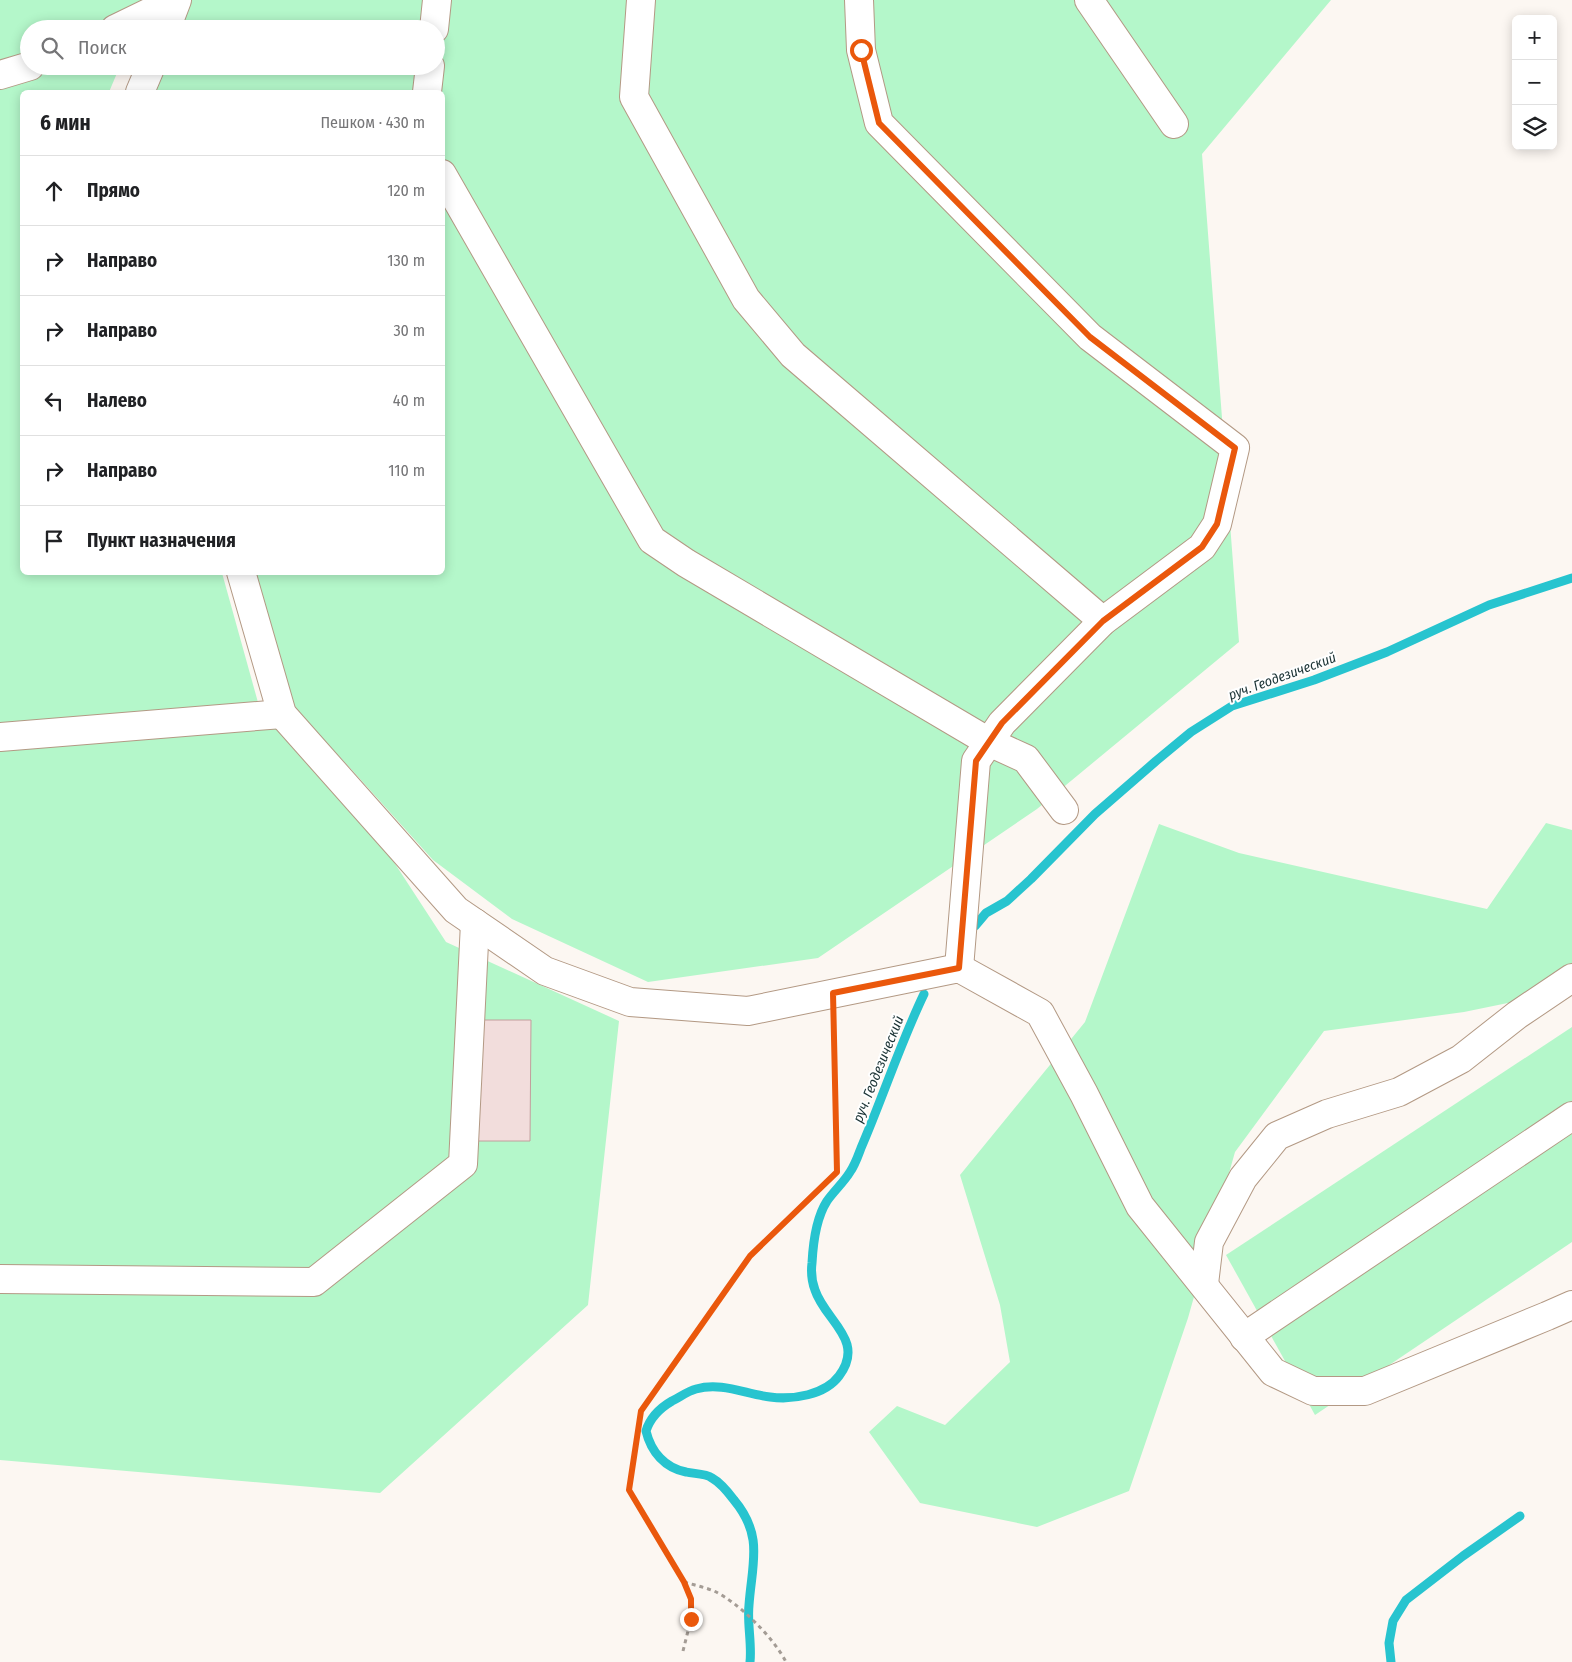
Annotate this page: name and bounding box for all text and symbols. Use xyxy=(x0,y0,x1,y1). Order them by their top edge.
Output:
map controls xyxy=(1512,15,1557,150)
button: + xyxy=(1512,15,1557,60)
search box xyxy=(20,20,445,75)
icon: search xyxy=(38,34,66,62)
text: Поиск xyxy=(78,36,127,59)
route start xyxy=(850,39,873,62)
button: − xyxy=(1512,60,1557,105)
button: layers xyxy=(1512,105,1557,150)
text: 6 мин xyxy=(40,110,91,136)
text: Пешком · 430 m xyxy=(320,113,425,132)
icon: ahead xyxy=(40,177,68,205)
text: Прямо xyxy=(87,179,140,202)
text: 120 m xyxy=(387,181,425,200)
icon: right xyxy=(40,247,68,275)
text: Направо xyxy=(87,249,157,272)
text: 130 m xyxy=(387,251,425,270)
icon: right xyxy=(40,317,68,345)
text: Направо xyxy=(87,319,157,342)
text: 30 m xyxy=(393,321,425,340)
icon: left xyxy=(40,387,68,415)
text: Налево xyxy=(87,389,147,412)
text: 40 m xyxy=(393,391,425,410)
icon: right xyxy=(40,457,68,485)
text: Направо xyxy=(87,459,157,482)
text: 110 m xyxy=(388,461,425,480)
icon: arrive xyxy=(40,527,68,555)
text: Пункт назначения xyxy=(87,529,236,552)
water label: руч. Геодезический xyxy=(1226,649,1338,704)
water label: руч. Геодезический xyxy=(849,1013,908,1125)
route end xyxy=(680,1608,703,1631)

